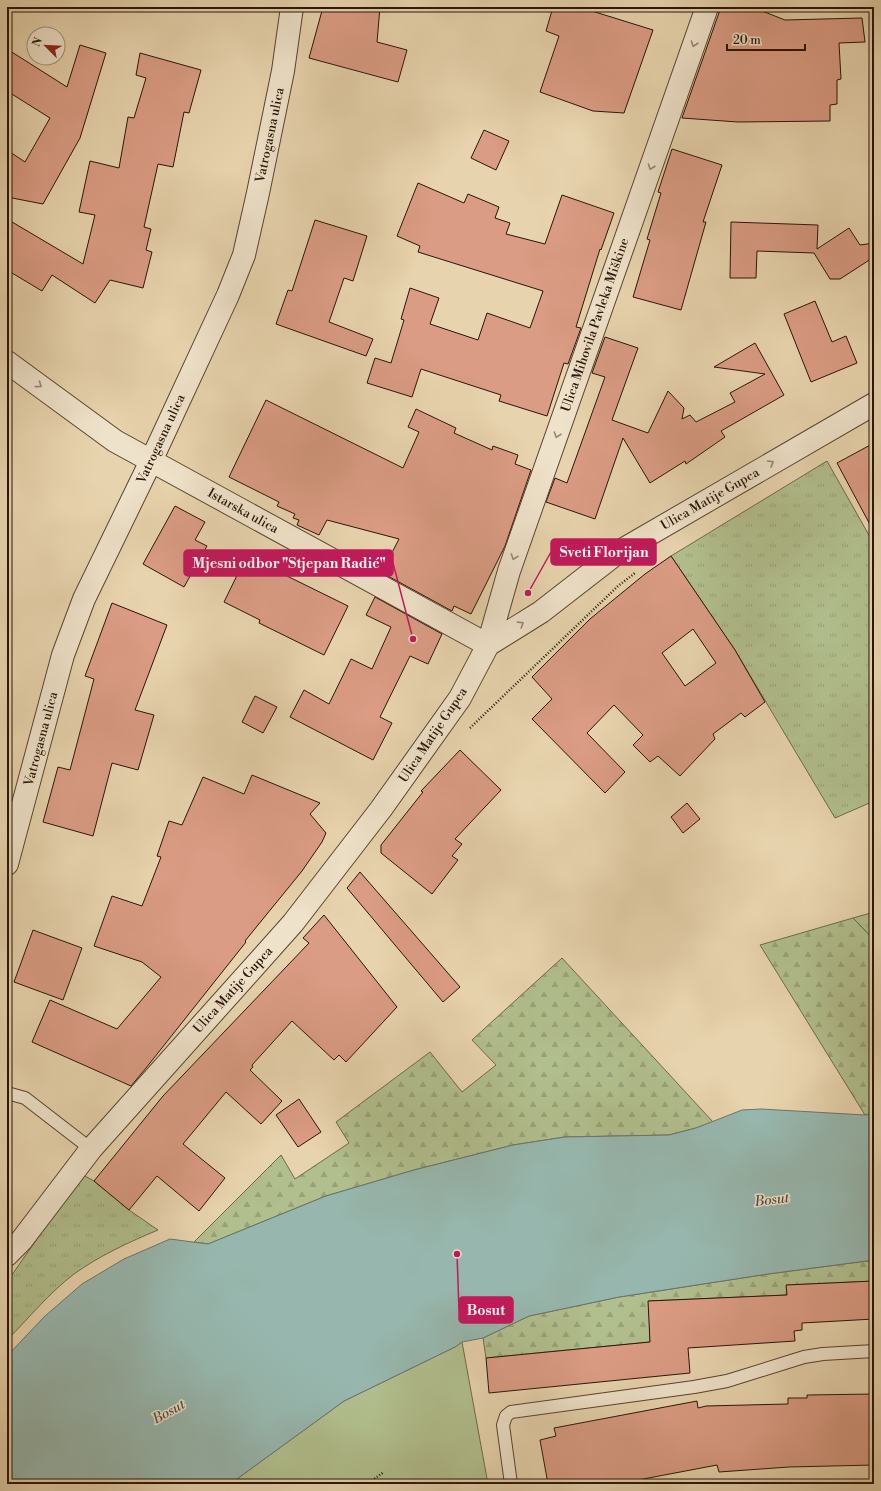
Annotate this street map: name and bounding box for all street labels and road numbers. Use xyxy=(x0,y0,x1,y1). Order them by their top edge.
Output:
street label: Vatrogasna ulica xyxy=(252,86,288,185)
street label: Ulica Mihovila Pavleka Miškine xyxy=(558,236,632,414)
street label: Vatrogasna ulica xyxy=(133,391,189,487)
street label: Ulica Matije Gupca xyxy=(658,464,763,534)
street label: Istarska ulica xyxy=(205,485,282,537)
street label: Ulica Matije Gupca xyxy=(395,684,471,786)
street label: Vatrogasna ulica xyxy=(20,690,61,789)
street label: Ulica Matije Gupca xyxy=(190,943,277,1037)

